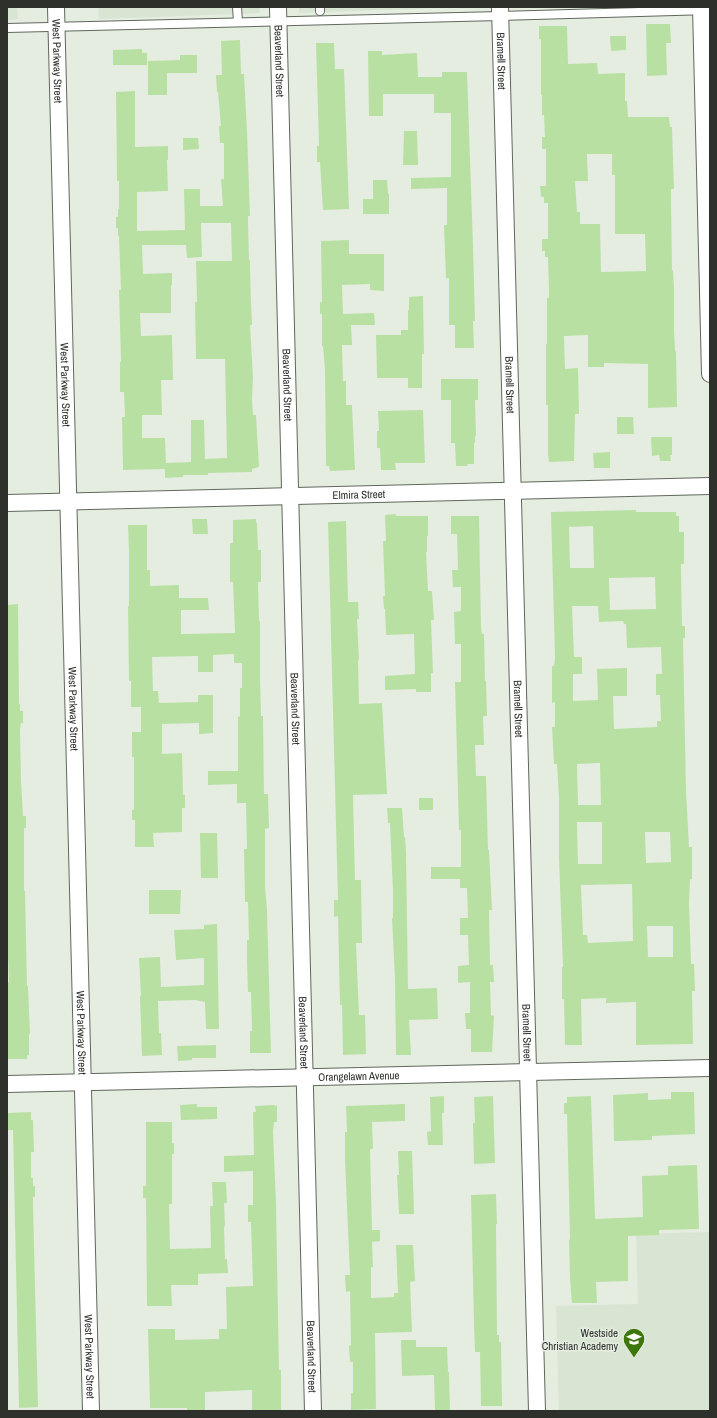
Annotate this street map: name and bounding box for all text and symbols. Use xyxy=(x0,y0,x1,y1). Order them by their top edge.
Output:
street label: West Parkway Street xyxy=(49,19,65,104)
street label: Beaverland Street xyxy=(271,25,287,98)
street label: Bramell Street xyxy=(494,32,509,90)
street label: West Parkway Street xyxy=(57,343,73,428)
street label: Beaverland Street xyxy=(280,349,295,422)
street label: Bramell Street xyxy=(502,356,518,414)
street label: Elmira Street xyxy=(332,487,386,502)
street label: West Parkway Street xyxy=(65,666,82,752)
street label: Beaverland Street xyxy=(288,672,303,746)
street label: Bramell Street xyxy=(511,680,526,738)
street label: West Parkway Street xyxy=(74,990,90,1075)
street label: Beaverland Street xyxy=(296,996,311,1070)
street label: Bramell Street xyxy=(519,1004,535,1062)
street label: Orangelawn Avenue xyxy=(318,1068,400,1084)
street label: West Parkway Street xyxy=(82,1314,98,1399)
street label: Beaverland Street xyxy=(304,1320,320,1393)
place label: Westside Christian Academy xyxy=(542,1326,618,1353)
school or university icon: Westside Christian Academy xyxy=(621,1326,647,1359)

